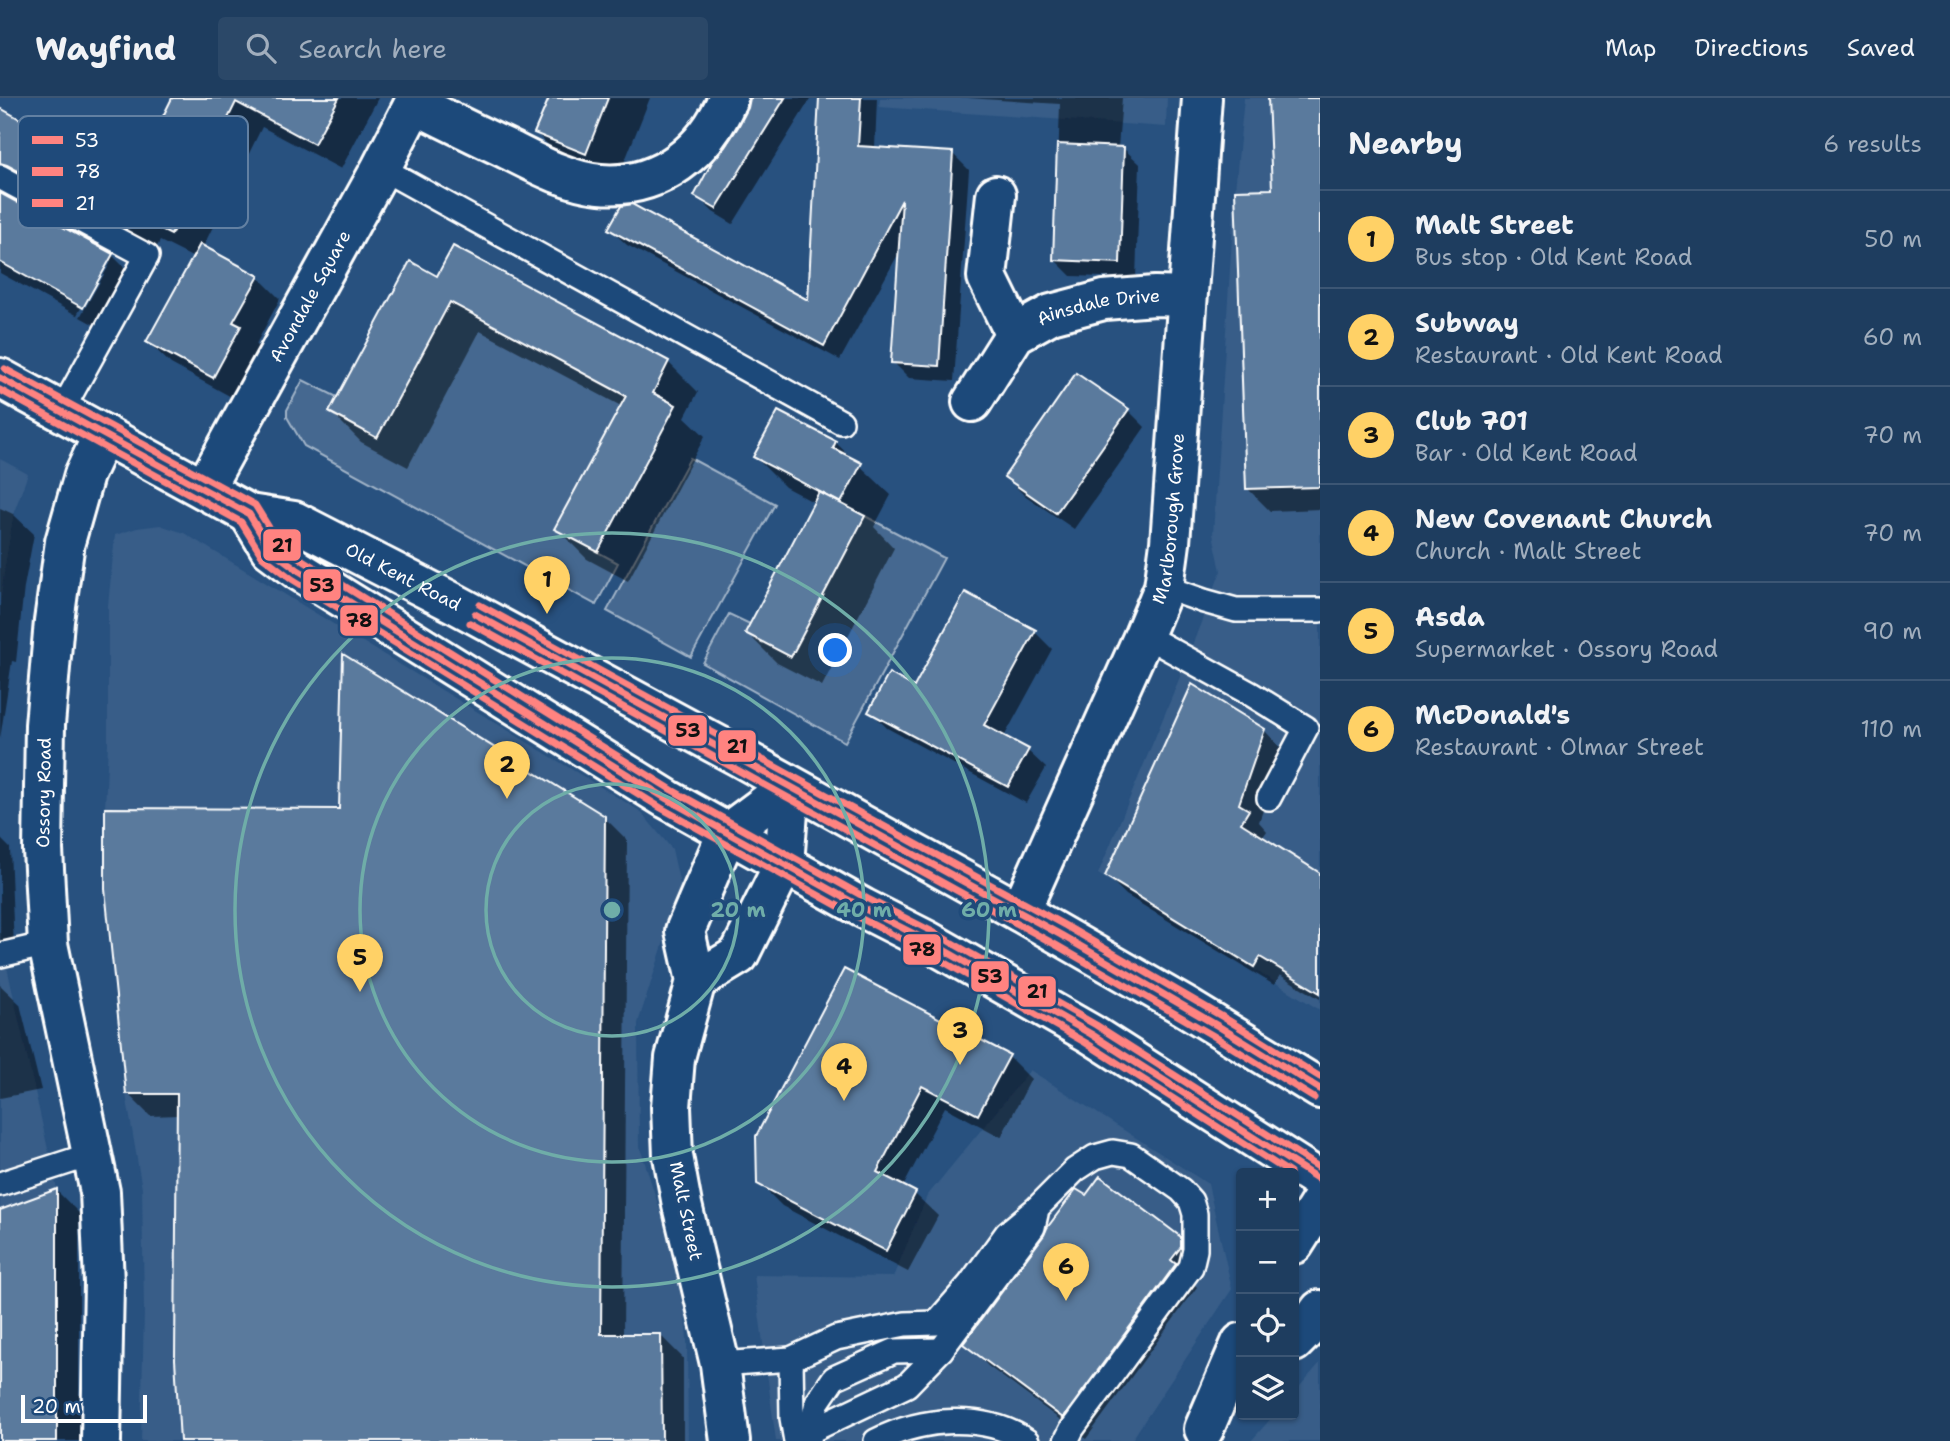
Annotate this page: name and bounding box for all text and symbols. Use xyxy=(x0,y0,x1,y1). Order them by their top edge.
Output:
search box xyxy=(218,17,708,80)
text: Wayfind xyxy=(35,26,176,71)
icon: search xyxy=(242,29,280,67)
text: Search here xyxy=(298,31,447,66)
text: Map xyxy=(1605,32,1656,64)
text: Directions xyxy=(1694,32,1809,64)
text: Saved xyxy=(1847,32,1915,64)
legend xyxy=(18,116,248,228)
text: Nearby xyxy=(1348,123,1463,164)
text: 53 xyxy=(75,128,99,153)
text: 6 results xyxy=(1823,129,1922,159)
text: 78 xyxy=(75,159,101,184)
text: 21 xyxy=(75,191,95,216)
text: Malt Street xyxy=(1415,207,1574,242)
text: 1 xyxy=(1366,224,1376,254)
text: 50 m xyxy=(1864,224,1922,254)
street label: Avondale Square xyxy=(264,226,356,367)
text: Bus stop · Old Kent Road xyxy=(1415,242,1692,272)
street label: Ainsdale Drive xyxy=(1032,284,1161,332)
text: Subway xyxy=(1415,305,1519,340)
text: 2 xyxy=(1363,322,1379,352)
text: 60 m xyxy=(1863,322,1922,352)
text: Restaurant · Old Kent Road xyxy=(1415,340,1722,370)
text: Club 701 xyxy=(1415,403,1528,438)
text: 3 xyxy=(1363,420,1379,450)
text: 70 m xyxy=(1863,420,1922,450)
street label: Marlborough Grove xyxy=(1146,432,1190,608)
text: Bar · Old Kent Road xyxy=(1415,438,1638,468)
text: New Covenant Church xyxy=(1415,501,1712,536)
text: 4 xyxy=(1363,518,1379,548)
text: 70 m xyxy=(1863,518,1922,548)
line badge: 21 xyxy=(262,528,302,562)
text: 21 xyxy=(271,533,293,558)
text: Church · Malt Street xyxy=(1415,536,1642,566)
street label: Old Kent Road xyxy=(341,537,465,617)
pin: 1 xyxy=(524,556,570,614)
line badge: 53 xyxy=(302,568,342,602)
text: 53 xyxy=(310,573,334,598)
text: Asda xyxy=(1415,599,1485,634)
line badge: 78 xyxy=(339,604,379,637)
text: 78 xyxy=(346,608,372,633)
text: 5 xyxy=(1364,616,1378,646)
text: 90 m xyxy=(1862,616,1922,646)
your location xyxy=(818,633,852,667)
text: Supermarket · Ossory Road xyxy=(1415,634,1718,664)
text: McDonald's xyxy=(1415,697,1570,732)
line badge: 53 xyxy=(667,714,708,747)
text: 6 xyxy=(1363,714,1379,744)
text: 110 m xyxy=(1860,714,1922,744)
text: 53 xyxy=(676,718,700,743)
line badge: 21 xyxy=(717,729,757,763)
text: Restaurant · Olmar Street xyxy=(1415,732,1704,762)
text: 21 xyxy=(726,734,748,759)
street label: Ossory Road xyxy=(31,737,57,848)
pin: 2 xyxy=(484,741,530,799)
text: 20 m xyxy=(710,896,766,924)
text: 40 m xyxy=(836,896,892,924)
text: 60 m xyxy=(961,896,1017,924)
centre of rings xyxy=(600,898,624,922)
line badge: 78 xyxy=(902,933,942,966)
pin: 5 xyxy=(337,934,383,992)
text: 78 xyxy=(909,937,935,962)
line badge: 53 xyxy=(970,960,1010,993)
text: 53 xyxy=(978,964,1002,989)
line badge: 21 xyxy=(1017,975,1057,1008)
text: 21 xyxy=(1026,979,1048,1004)
pin: 3 xyxy=(937,1007,983,1065)
pin: 4 xyxy=(821,1043,867,1101)
street label: Malt Street xyxy=(664,1159,708,1263)
map controls xyxy=(1236,1168,1299,1420)
button: + xyxy=(1236,1168,1299,1231)
button: − xyxy=(1236,1231,1299,1294)
pin: 6 xyxy=(1043,1243,1089,1301)
button: locate xyxy=(1236,1294,1299,1357)
button: layers xyxy=(1236,1357,1299,1420)
scale bar xyxy=(21,1392,147,1424)
text: 20 m xyxy=(32,1394,81,1419)

